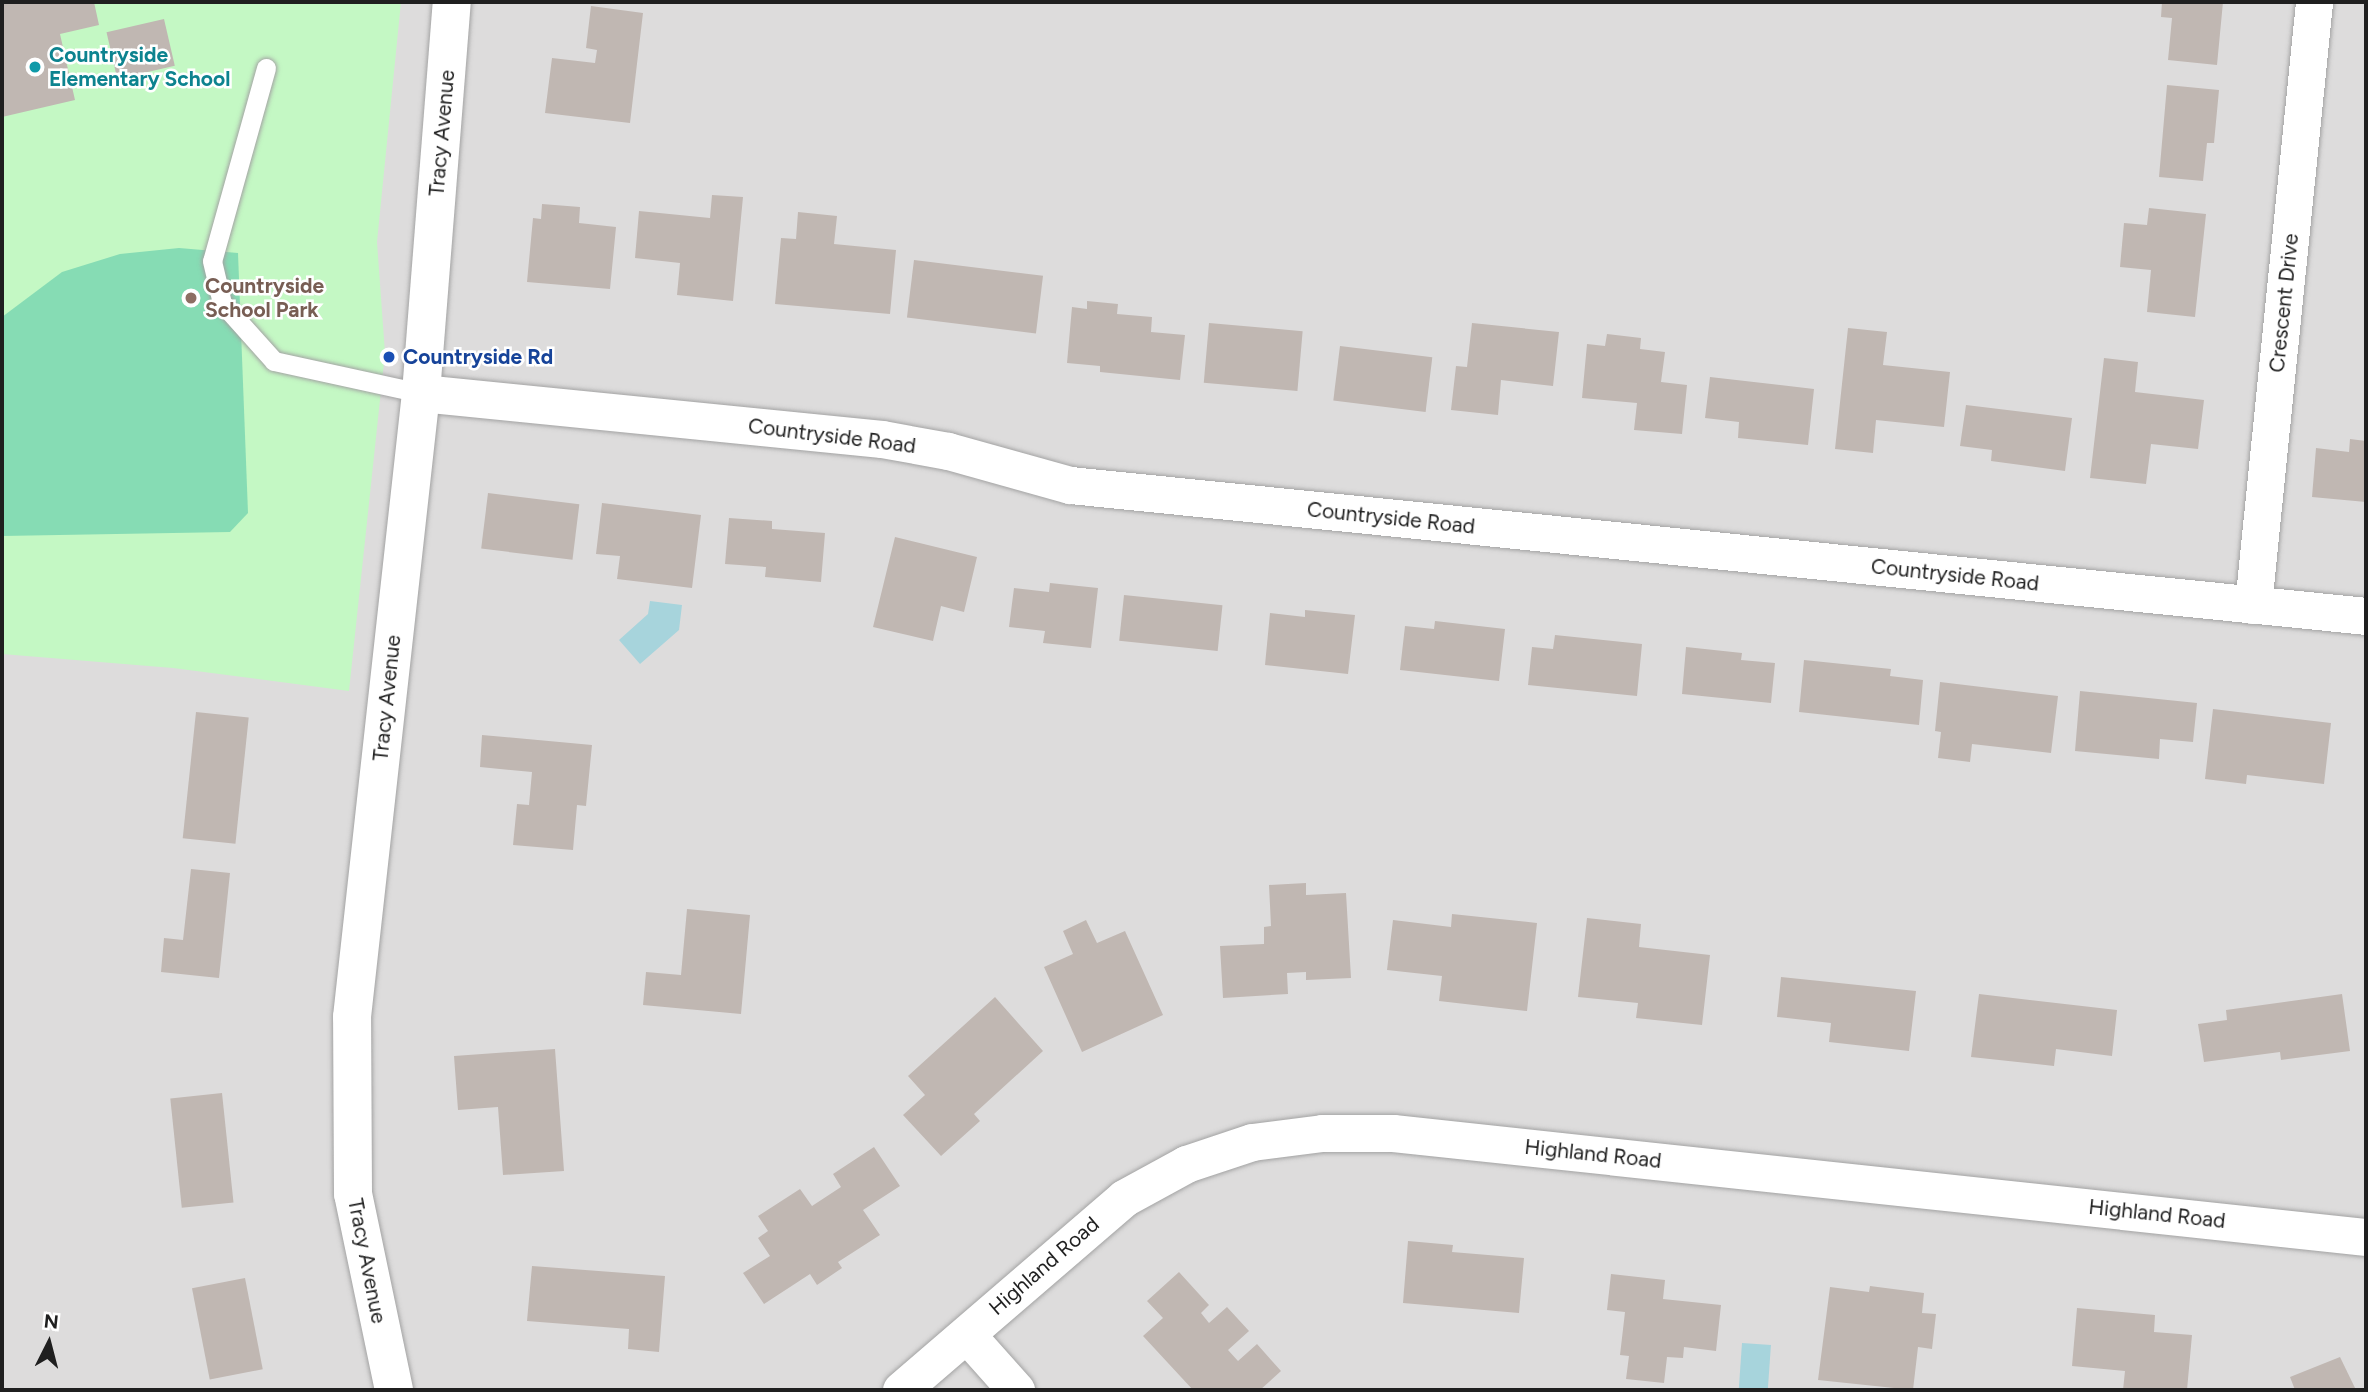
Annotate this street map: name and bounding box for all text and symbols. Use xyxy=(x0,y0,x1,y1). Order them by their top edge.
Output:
place label: Countryside Elementary School xyxy=(49,42,230,92)
marker: Countryside Elementary School xyxy=(27,59,43,75)
street label: Tracy Avenue xyxy=(424,69,460,197)
street label: Crescent Drive xyxy=(2264,232,2304,374)
place label: Countryside School Park xyxy=(205,273,324,323)
marker: Countryside School Park xyxy=(183,290,199,306)
place label: Countryside Rd xyxy=(403,344,553,370)
marker: Countryside Rd xyxy=(381,349,397,365)
street label: Countryside Road xyxy=(747,413,917,459)
street label: Countryside Road xyxy=(1306,497,1476,539)
street label: Countryside Road xyxy=(1870,554,2040,596)
street label: Tracy Avenue xyxy=(368,634,406,762)
street label: Highland Road xyxy=(1523,1134,1663,1174)
street label: Highland Road xyxy=(2087,1194,2227,1234)
street label: Tracy Avenue xyxy=(343,1196,391,1326)
street label: Highland Road xyxy=(984,1211,1104,1321)
north arrow xyxy=(14,1308,84,1378)
text: N xyxy=(43,1309,60,1334)

